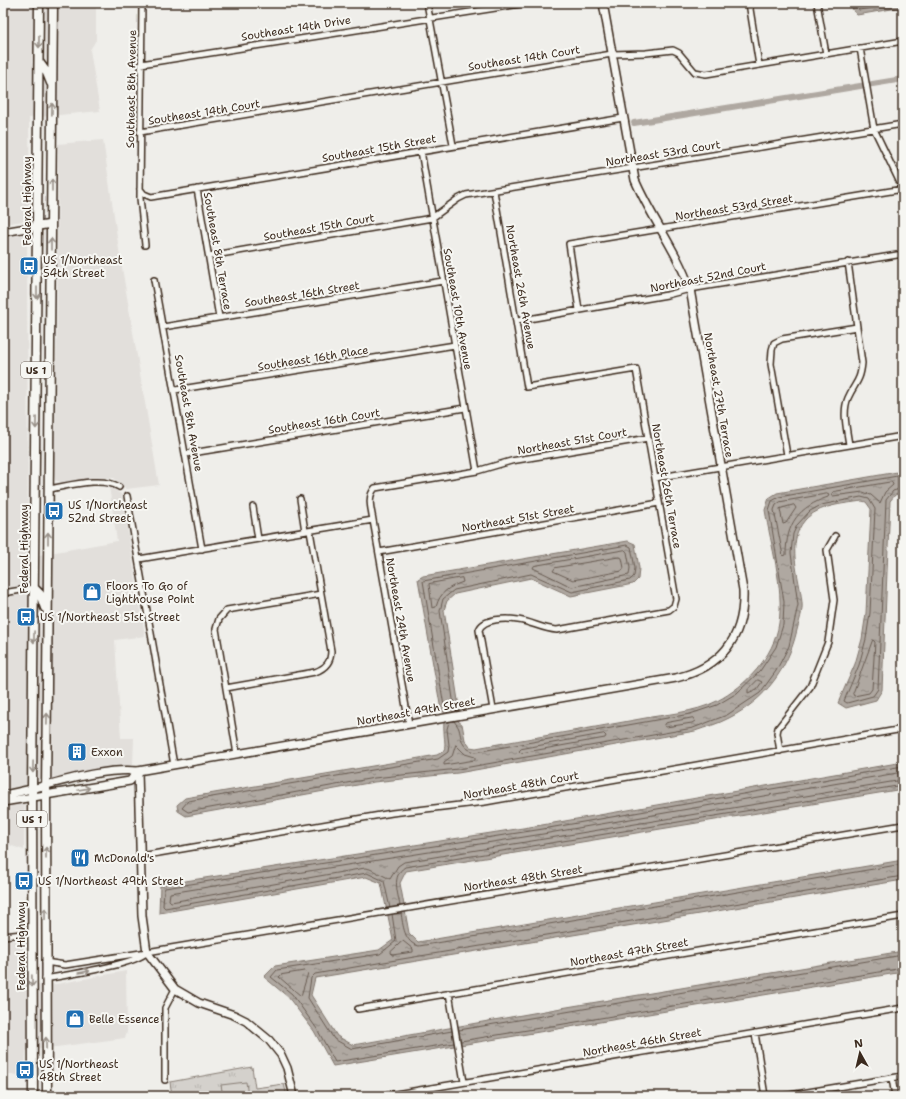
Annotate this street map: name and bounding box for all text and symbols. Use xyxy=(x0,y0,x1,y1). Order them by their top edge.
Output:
street label: Southeast 14th Drive xyxy=(240,12,352,45)
street label: Southeast 8th Avenue xyxy=(123,30,140,148)
one-way arrow xyxy=(35,35,43,48)
street label: Southeast 14th Court xyxy=(467,42,581,75)
street label: Southeast 14th Court xyxy=(147,96,261,129)
one-way arrow xyxy=(48,103,56,116)
street label: Southeast 15th Street xyxy=(321,131,438,166)
street label: Northeast 53rd Court xyxy=(605,137,722,170)
street label: Federal Highway xyxy=(20,156,35,246)
one-way arrow xyxy=(48,179,55,192)
street label: Southeast 8th Terrace xyxy=(200,191,235,311)
street label: Northeast 53rd Street xyxy=(674,191,794,224)
street label: Southeast 15th Court xyxy=(262,210,376,245)
street label: Northeast 26th Avenue xyxy=(502,223,539,351)
one-way arrow xyxy=(47,238,55,251)
street label: Southeast 10th Avenue xyxy=(439,247,476,371)
place label: US 1/Northeast 54th Street xyxy=(43,253,123,281)
bus stop icon: US 1/Northeast 54th Street xyxy=(18,255,40,277)
street label: Northeast 52nd Court xyxy=(649,259,768,296)
street label: Southeast 16th Street xyxy=(243,278,361,311)
one-way arrow xyxy=(33,286,41,299)
street label: Northeast 27th Terrace xyxy=(700,331,737,459)
street label: Southeast 16th Place xyxy=(257,342,370,375)
street label: Southeast 8th Avenue xyxy=(171,353,206,473)
road number: US 1 xyxy=(21,362,51,378)
street label: Southeast 16th Court xyxy=(267,405,381,438)
one-way arrow xyxy=(32,416,40,429)
street label: Northeast 26th Terrace xyxy=(648,422,685,550)
street label: Northeast 51st Court xyxy=(516,424,628,459)
place label: US 1/Northeast 52nd Street xyxy=(68,498,148,526)
bus stop icon: US 1/Northeast 52nd Street xyxy=(43,500,65,522)
street label: Northeast 51st Street xyxy=(460,501,576,536)
street label: Federal Highway xyxy=(17,504,32,594)
one-way arrow xyxy=(44,532,52,545)
street label: Northeast 24th Avenue xyxy=(382,557,419,684)
place label: Floors To Go of Lighthouse Point xyxy=(106,579,195,607)
shop icon: Floors To Go of Lighthouse Point xyxy=(81,581,103,603)
bus stop icon: US 1/Northeast 51st Street xyxy=(15,606,37,628)
place label: US 1/Northeast 51st Street xyxy=(40,610,180,625)
one-way arrow xyxy=(30,630,38,643)
street label: Northeast 49th Street xyxy=(356,694,477,729)
one-way arrow xyxy=(43,713,50,726)
building icon: Exxon xyxy=(66,741,88,763)
place label: Exxon xyxy=(91,745,123,760)
one-way arrow xyxy=(29,760,37,773)
street label: Northeast 48th Court xyxy=(462,768,580,803)
one-way arrow xyxy=(77,785,90,793)
road number: US 1 xyxy=(17,811,47,827)
one-way arrow xyxy=(42,847,50,860)
restaurant icon: McDonald's xyxy=(69,847,91,869)
place label: McDonald's xyxy=(94,851,154,866)
street label: Northeast 48th Street xyxy=(462,862,584,895)
bus stop icon: US 1/Northeast 49th Street xyxy=(13,870,35,892)
place label: US 1/Northeast 49th Street xyxy=(38,874,184,889)
street label: Federal Highway xyxy=(14,901,29,991)
one-way arrow xyxy=(41,908,49,921)
street label: Northeast 47th Street xyxy=(569,935,690,970)
one-way arrow xyxy=(77,967,90,975)
one-way arrow xyxy=(28,974,36,987)
shop icon: Belle Essence xyxy=(64,1008,86,1030)
place label: Belle Essence xyxy=(89,1012,160,1027)
street label: Northeast 46th Street xyxy=(582,1025,703,1060)
north arrow xyxy=(840,1033,880,1073)
text: N xyxy=(853,1036,864,1052)
one-way arrow xyxy=(42,1037,50,1050)
place label: US 1/Northeast 48th Street xyxy=(39,1057,119,1085)
bus stop icon: US 1/Northeast 48th Street xyxy=(14,1059,36,1081)

